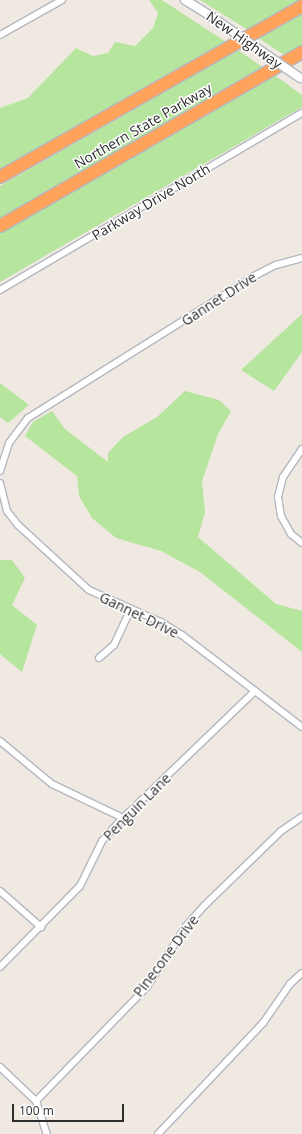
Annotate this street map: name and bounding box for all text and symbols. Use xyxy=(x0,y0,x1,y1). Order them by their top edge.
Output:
street label: New Highway xyxy=(203,8,285,72)
street label: Northern State Parkway xyxy=(71,80,215,172)
street label: Parkway Drive North xyxy=(89,160,213,244)
street label: Gannet Drive xyxy=(178,269,260,329)
street label: Gannet Drive xyxy=(97,589,181,641)
street label: Penguin Lane xyxy=(100,770,174,844)
street label: Pinecone Drive xyxy=(130,912,202,1000)
scale bar xyxy=(14,1096,126,1122)
text: 100 m xyxy=(19,1102,54,1119)

